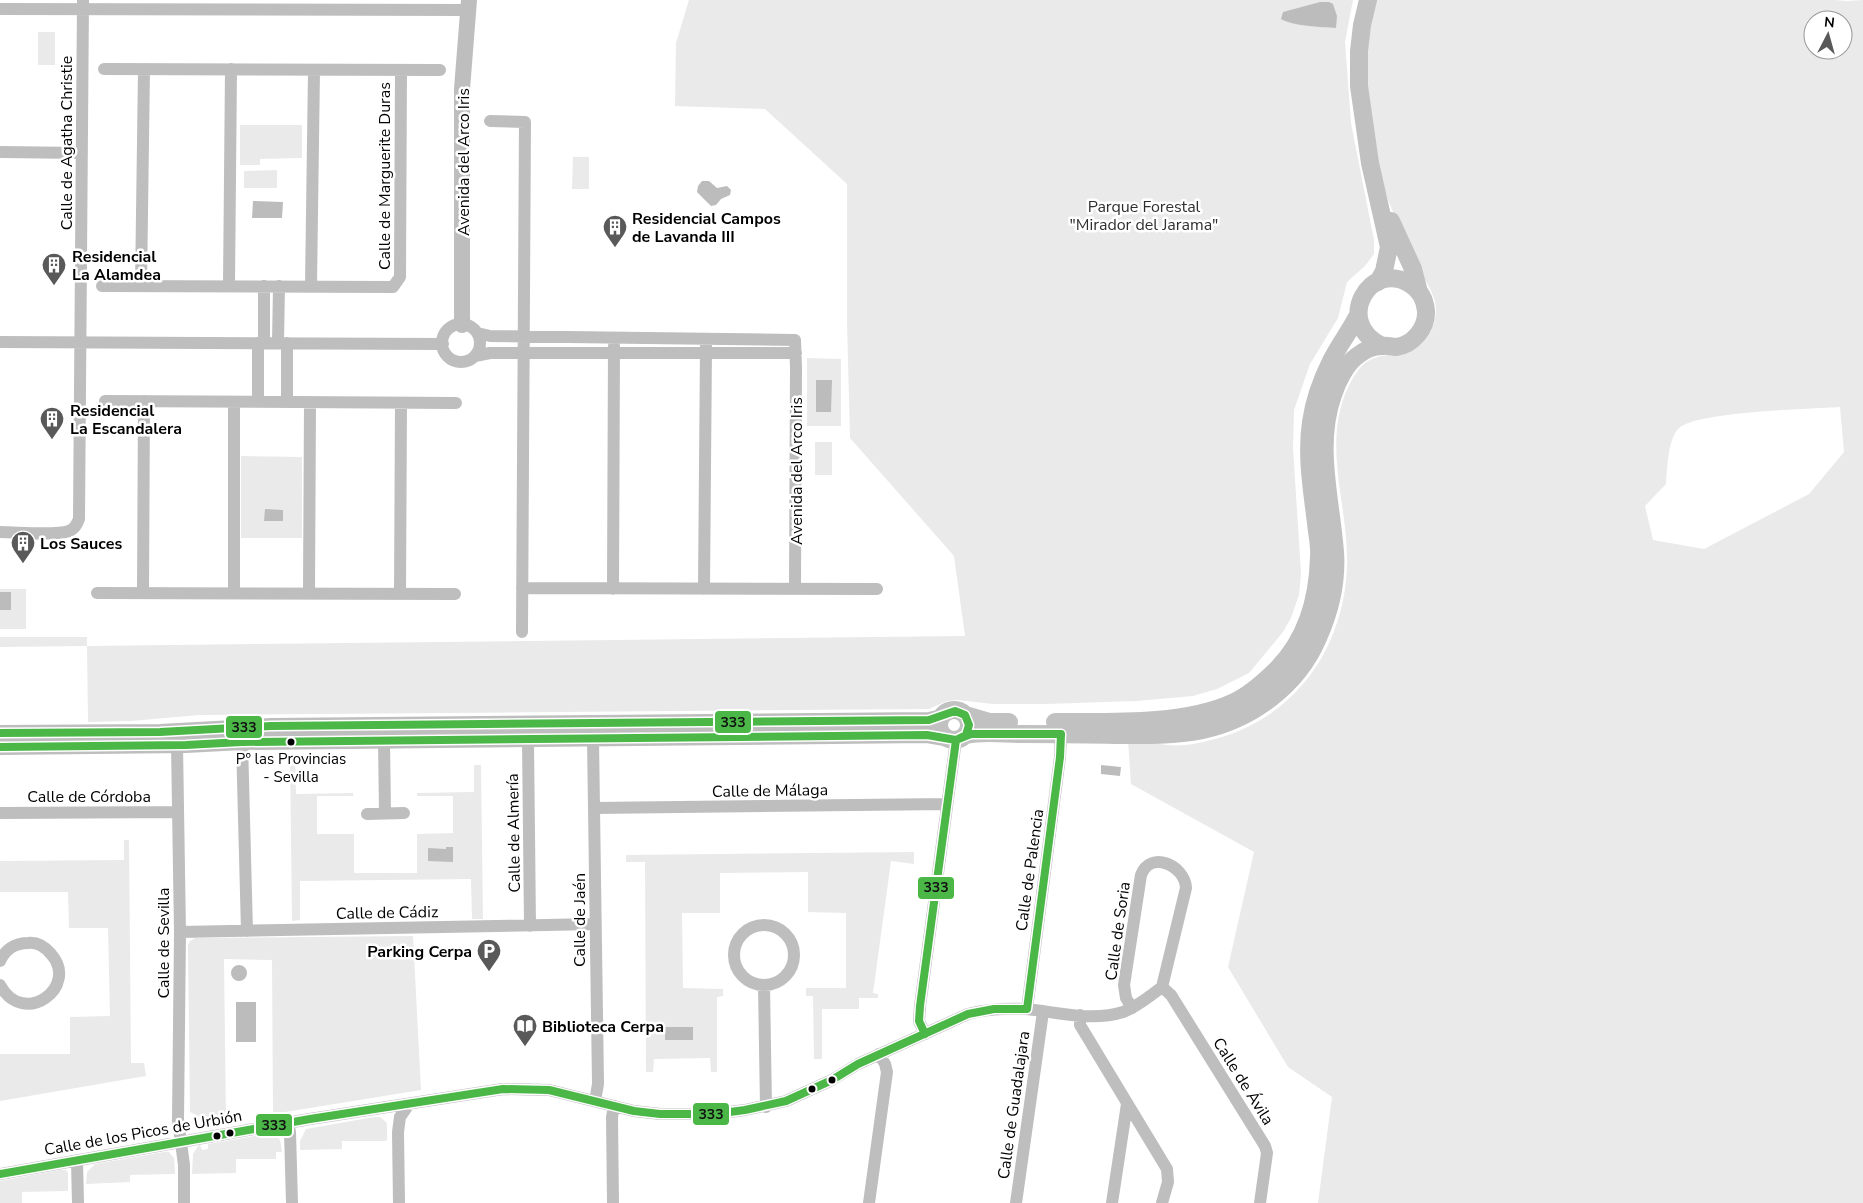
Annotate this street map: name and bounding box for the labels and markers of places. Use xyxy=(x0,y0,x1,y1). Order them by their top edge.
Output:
place label: Residencial Campos de Lavanda III xyxy=(632,208,781,248)
building icon: Residencial Campos de Lavanda III xyxy=(602,214,628,248)
place label: Residencial La Alamdea xyxy=(72,246,161,286)
building icon: Residencial La Alamdea xyxy=(41,252,67,286)
place label: Residencial La Escandalera xyxy=(70,400,182,440)
building icon: Residencial La Escandalera xyxy=(39,406,65,440)
building icon: Los Sauces xyxy=(10,530,36,564)
place label: Los Sauces xyxy=(40,533,122,555)
marker: Pº las Provincias - Sevilla xyxy=(286,737,296,747)
place label: Pº las Provincias - Sevilla xyxy=(236,749,346,787)
parking icon: Parking Cerpa xyxy=(476,938,502,972)
place label: Parking Cerpa xyxy=(367,941,472,963)
library icon: Biblioteca Cerpa xyxy=(512,1013,538,1047)
place label: Biblioteca Cerpa xyxy=(542,1016,664,1038)
unlabelled marker xyxy=(827,1075,837,1085)
unlabelled marker xyxy=(807,1084,817,1094)
unlabelled marker xyxy=(225,1128,235,1138)
unlabelled marker xyxy=(212,1131,222,1141)

